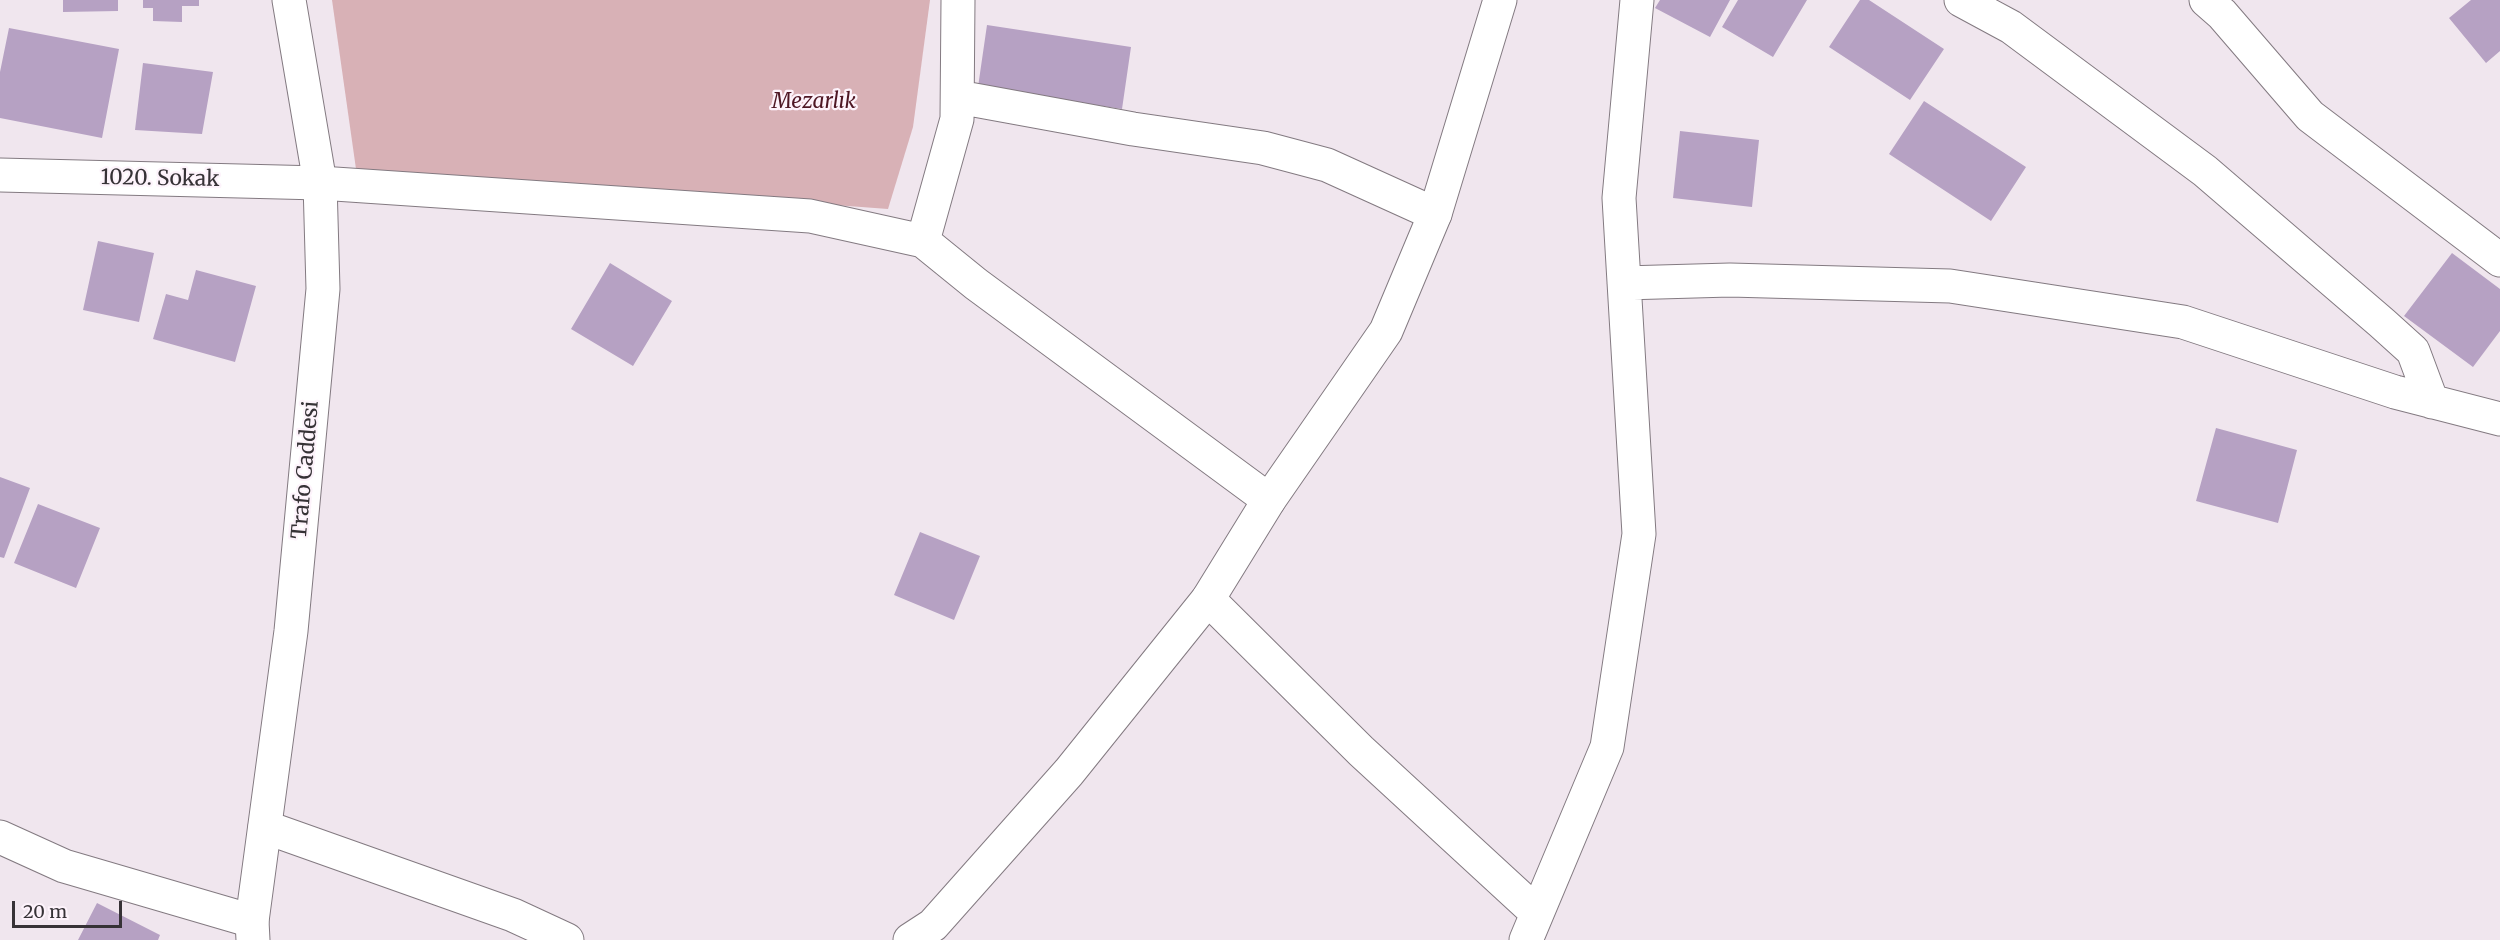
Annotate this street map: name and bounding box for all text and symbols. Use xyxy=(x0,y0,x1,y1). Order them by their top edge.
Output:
park label: Mezarlık xyxy=(772,89,856,115)
street label: 1020. Sokak xyxy=(100,165,220,193)
street label: Trafo Caddesi xyxy=(287,400,325,540)
scale bar xyxy=(15,889,124,927)
text: 20 m xyxy=(23,900,67,923)

